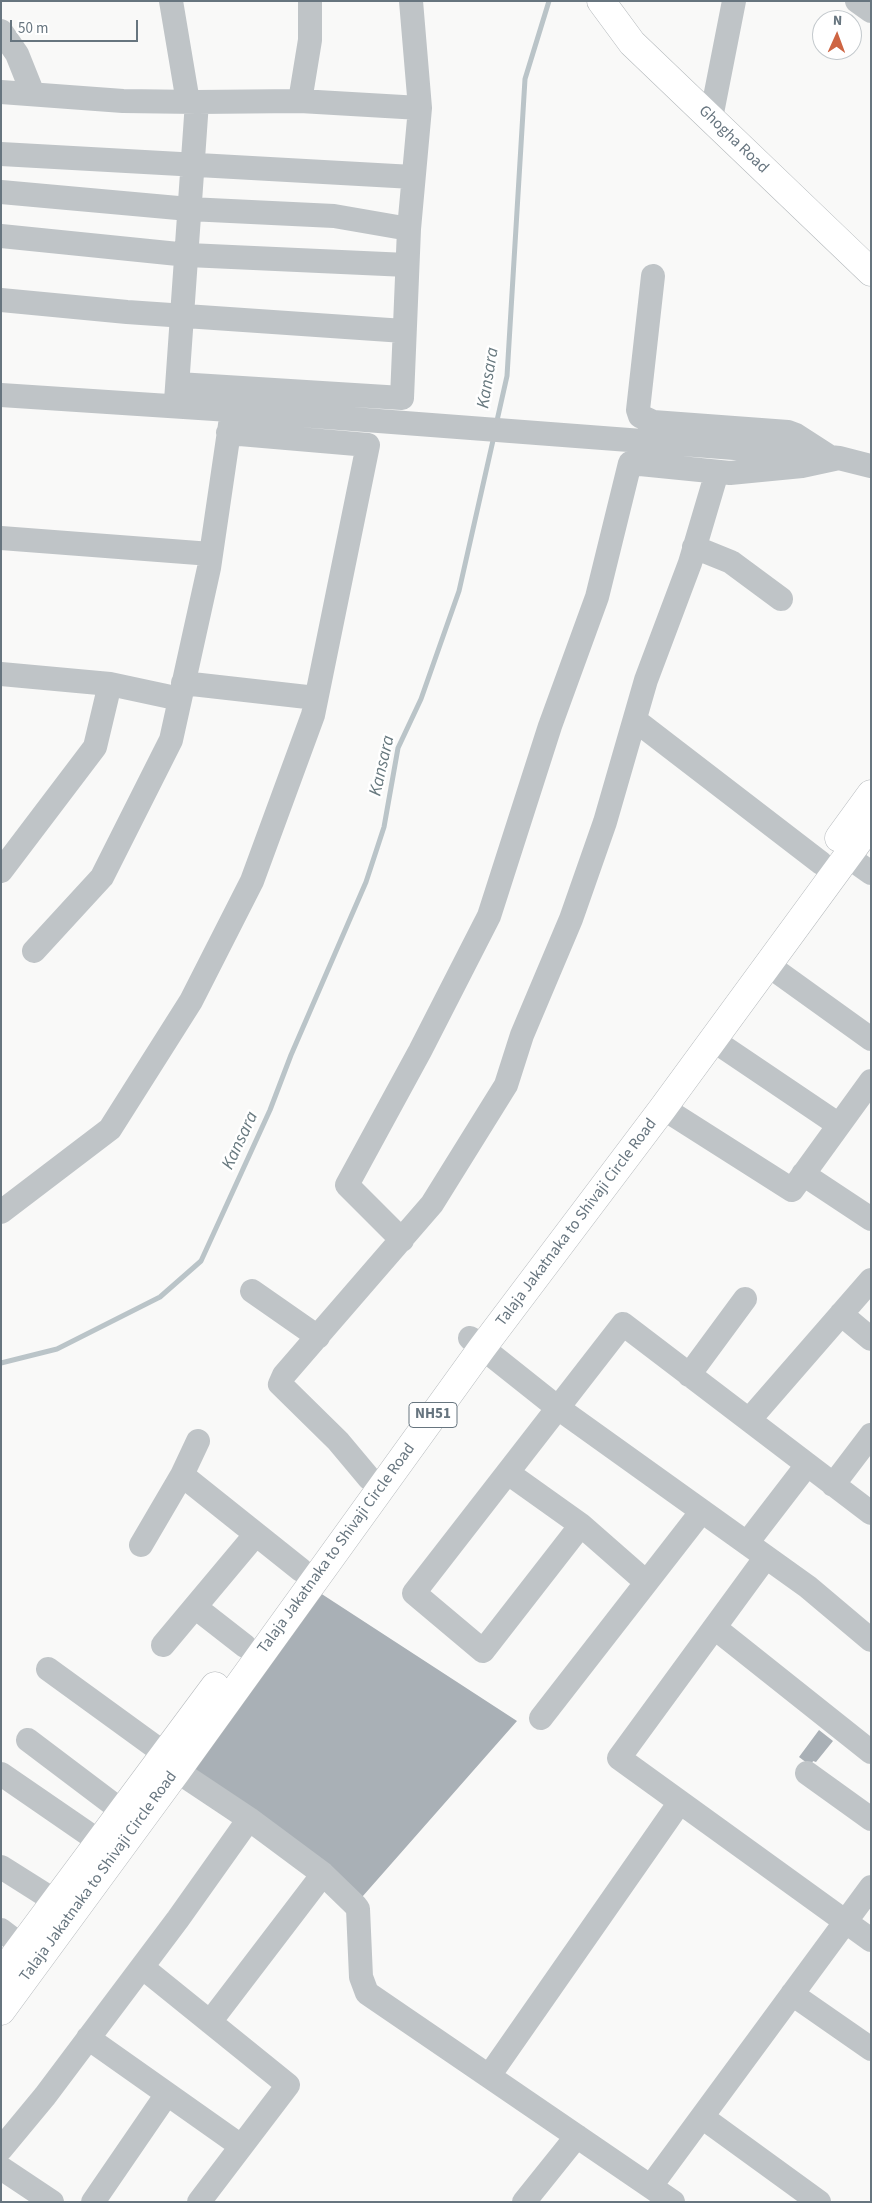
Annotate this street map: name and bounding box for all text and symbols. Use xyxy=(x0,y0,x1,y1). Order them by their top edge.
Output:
scale bar xyxy=(12,10,140,42)
north arrow xyxy=(812,10,862,60)
text: N xyxy=(832,11,842,31)
text: 50 m xyxy=(18,18,48,39)
street label: Ghogha Road xyxy=(694,102,772,178)
water label: Kansara xyxy=(474,346,504,410)
water label: Kansara xyxy=(366,734,400,798)
water label: Kansara xyxy=(218,1109,264,1173)
street label: Talaja Jakatnaka to Shivaji Circle Road xyxy=(493,1115,661,1331)
road number: NH51 xyxy=(409,1402,457,1428)
street label: Talaja Jakatnaka to Shivaji Circle Road xyxy=(254,1440,420,1658)
street label: Talaja Jakatnaka to Shivaji Circle Road xyxy=(16,1768,182,1986)

